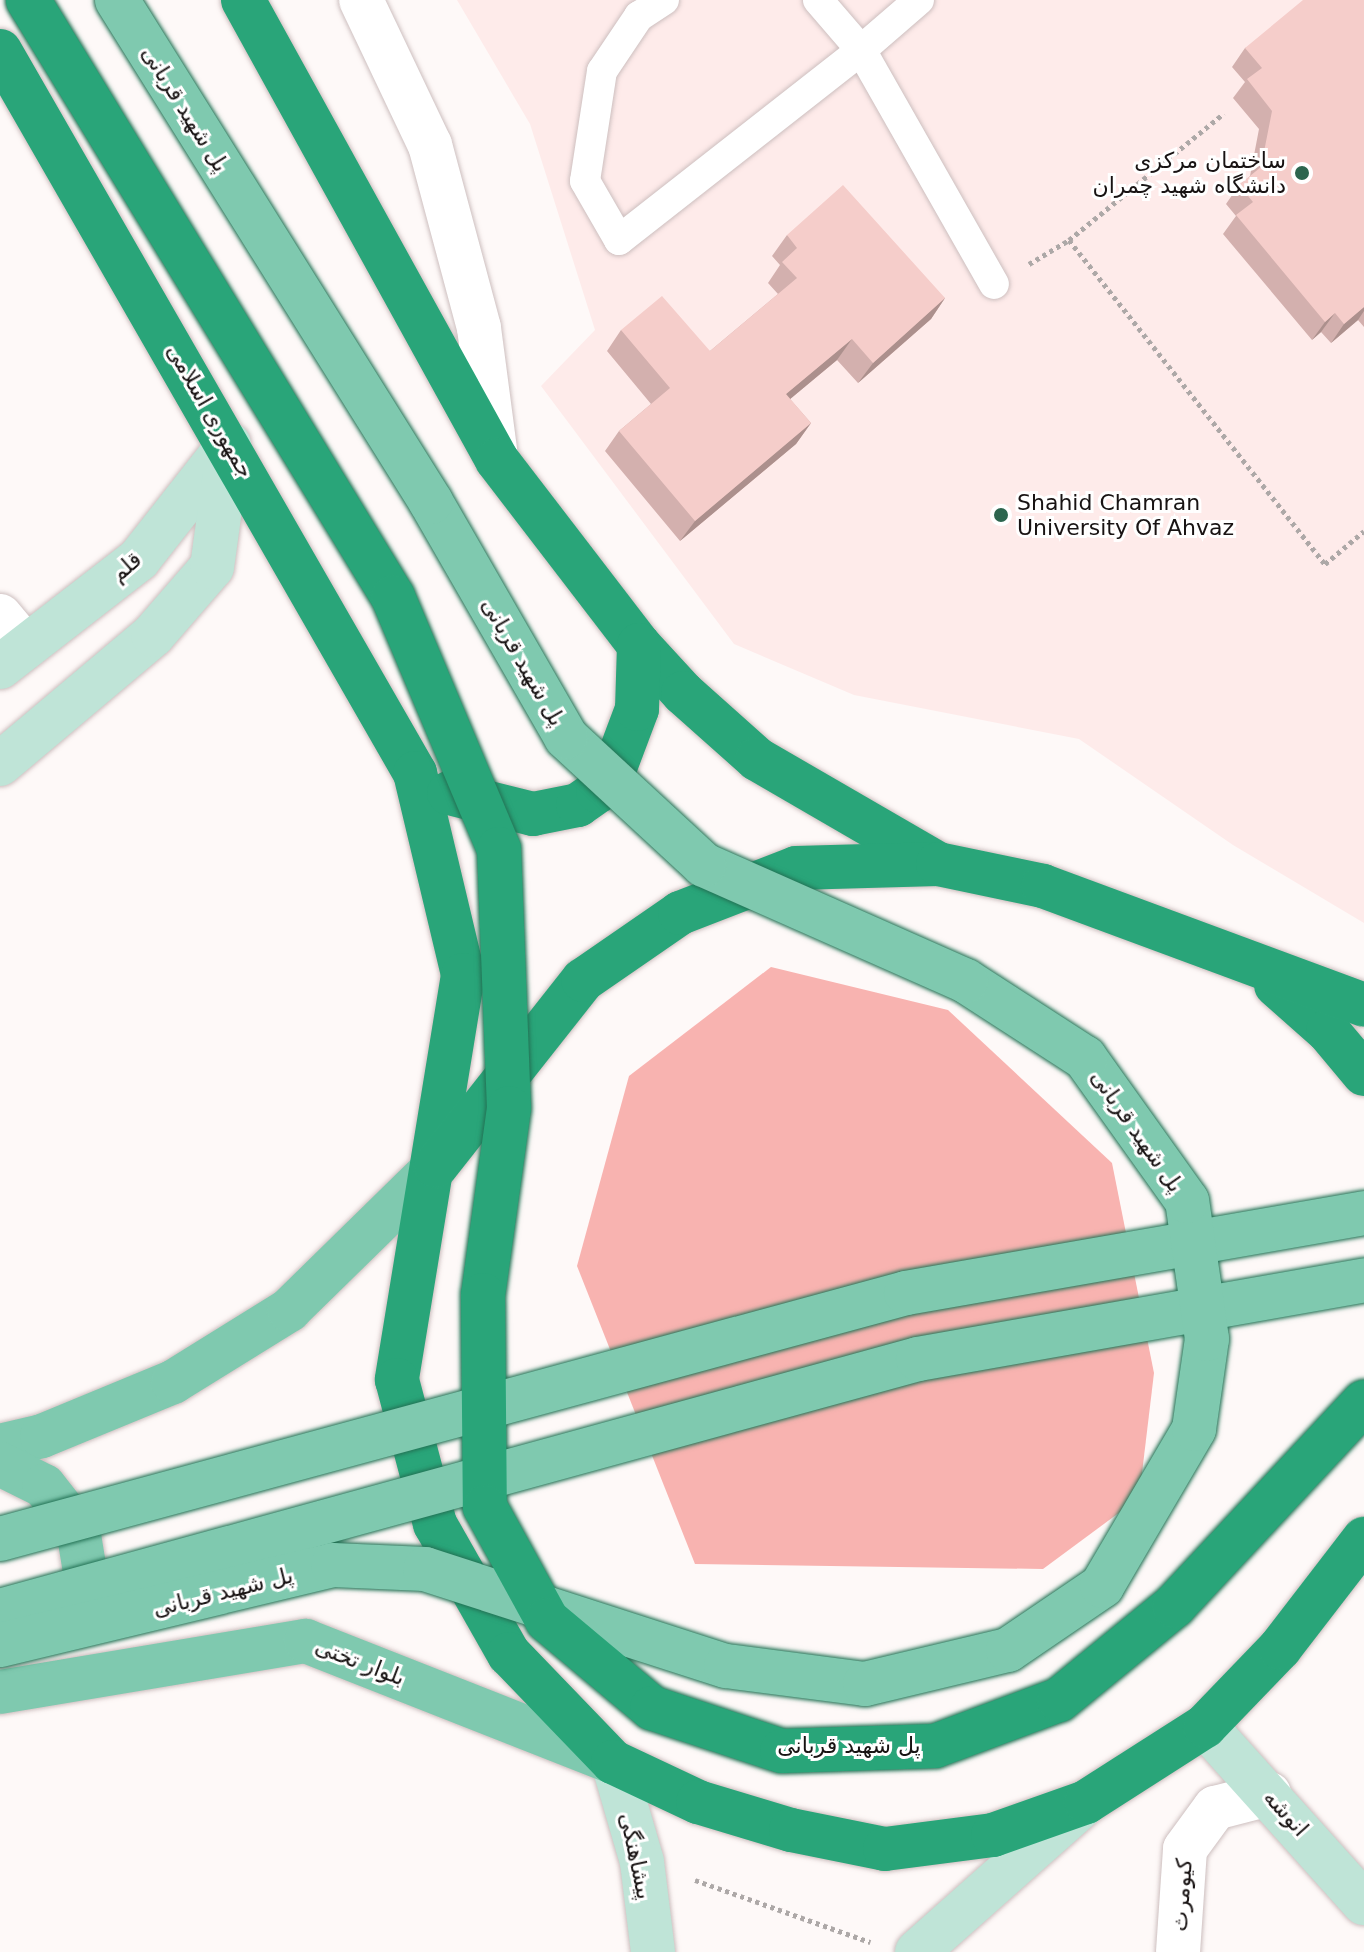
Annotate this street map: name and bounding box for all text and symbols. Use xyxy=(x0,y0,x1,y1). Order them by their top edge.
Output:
street label: پل شهید قربانی xyxy=(136,41,234,177)
place label: ساختمان مرکزی دانشگاه شهید چمران xyxy=(1092,147,1286,198)
marker: ساختمان مرکزی دانشگاه شهید چمران xyxy=(1293,164,1311,182)
street label: جمهوری اسلامی xyxy=(161,339,259,483)
place label: Shahid Chamran University Of Ahvaz xyxy=(1017,489,1234,540)
marker: Shahid Chamran University Of Ahvaz xyxy=(992,506,1010,524)
street label: قلم xyxy=(105,546,147,588)
street label: پل شهید قربانی xyxy=(476,593,570,731)
street label: پل شهید قربانی xyxy=(1085,1065,1189,1197)
street label: پل شهید قربانی xyxy=(150,1562,296,1622)
street label: بلوار تختی xyxy=(311,1633,409,1691)
street label: پل شهید قربانی xyxy=(777,1733,921,1759)
street label: انوشه xyxy=(1258,1784,1314,1842)
street label: پیشاهنگی xyxy=(614,1810,658,1902)
street label: کیومرث xyxy=(1166,1858,1198,1932)

